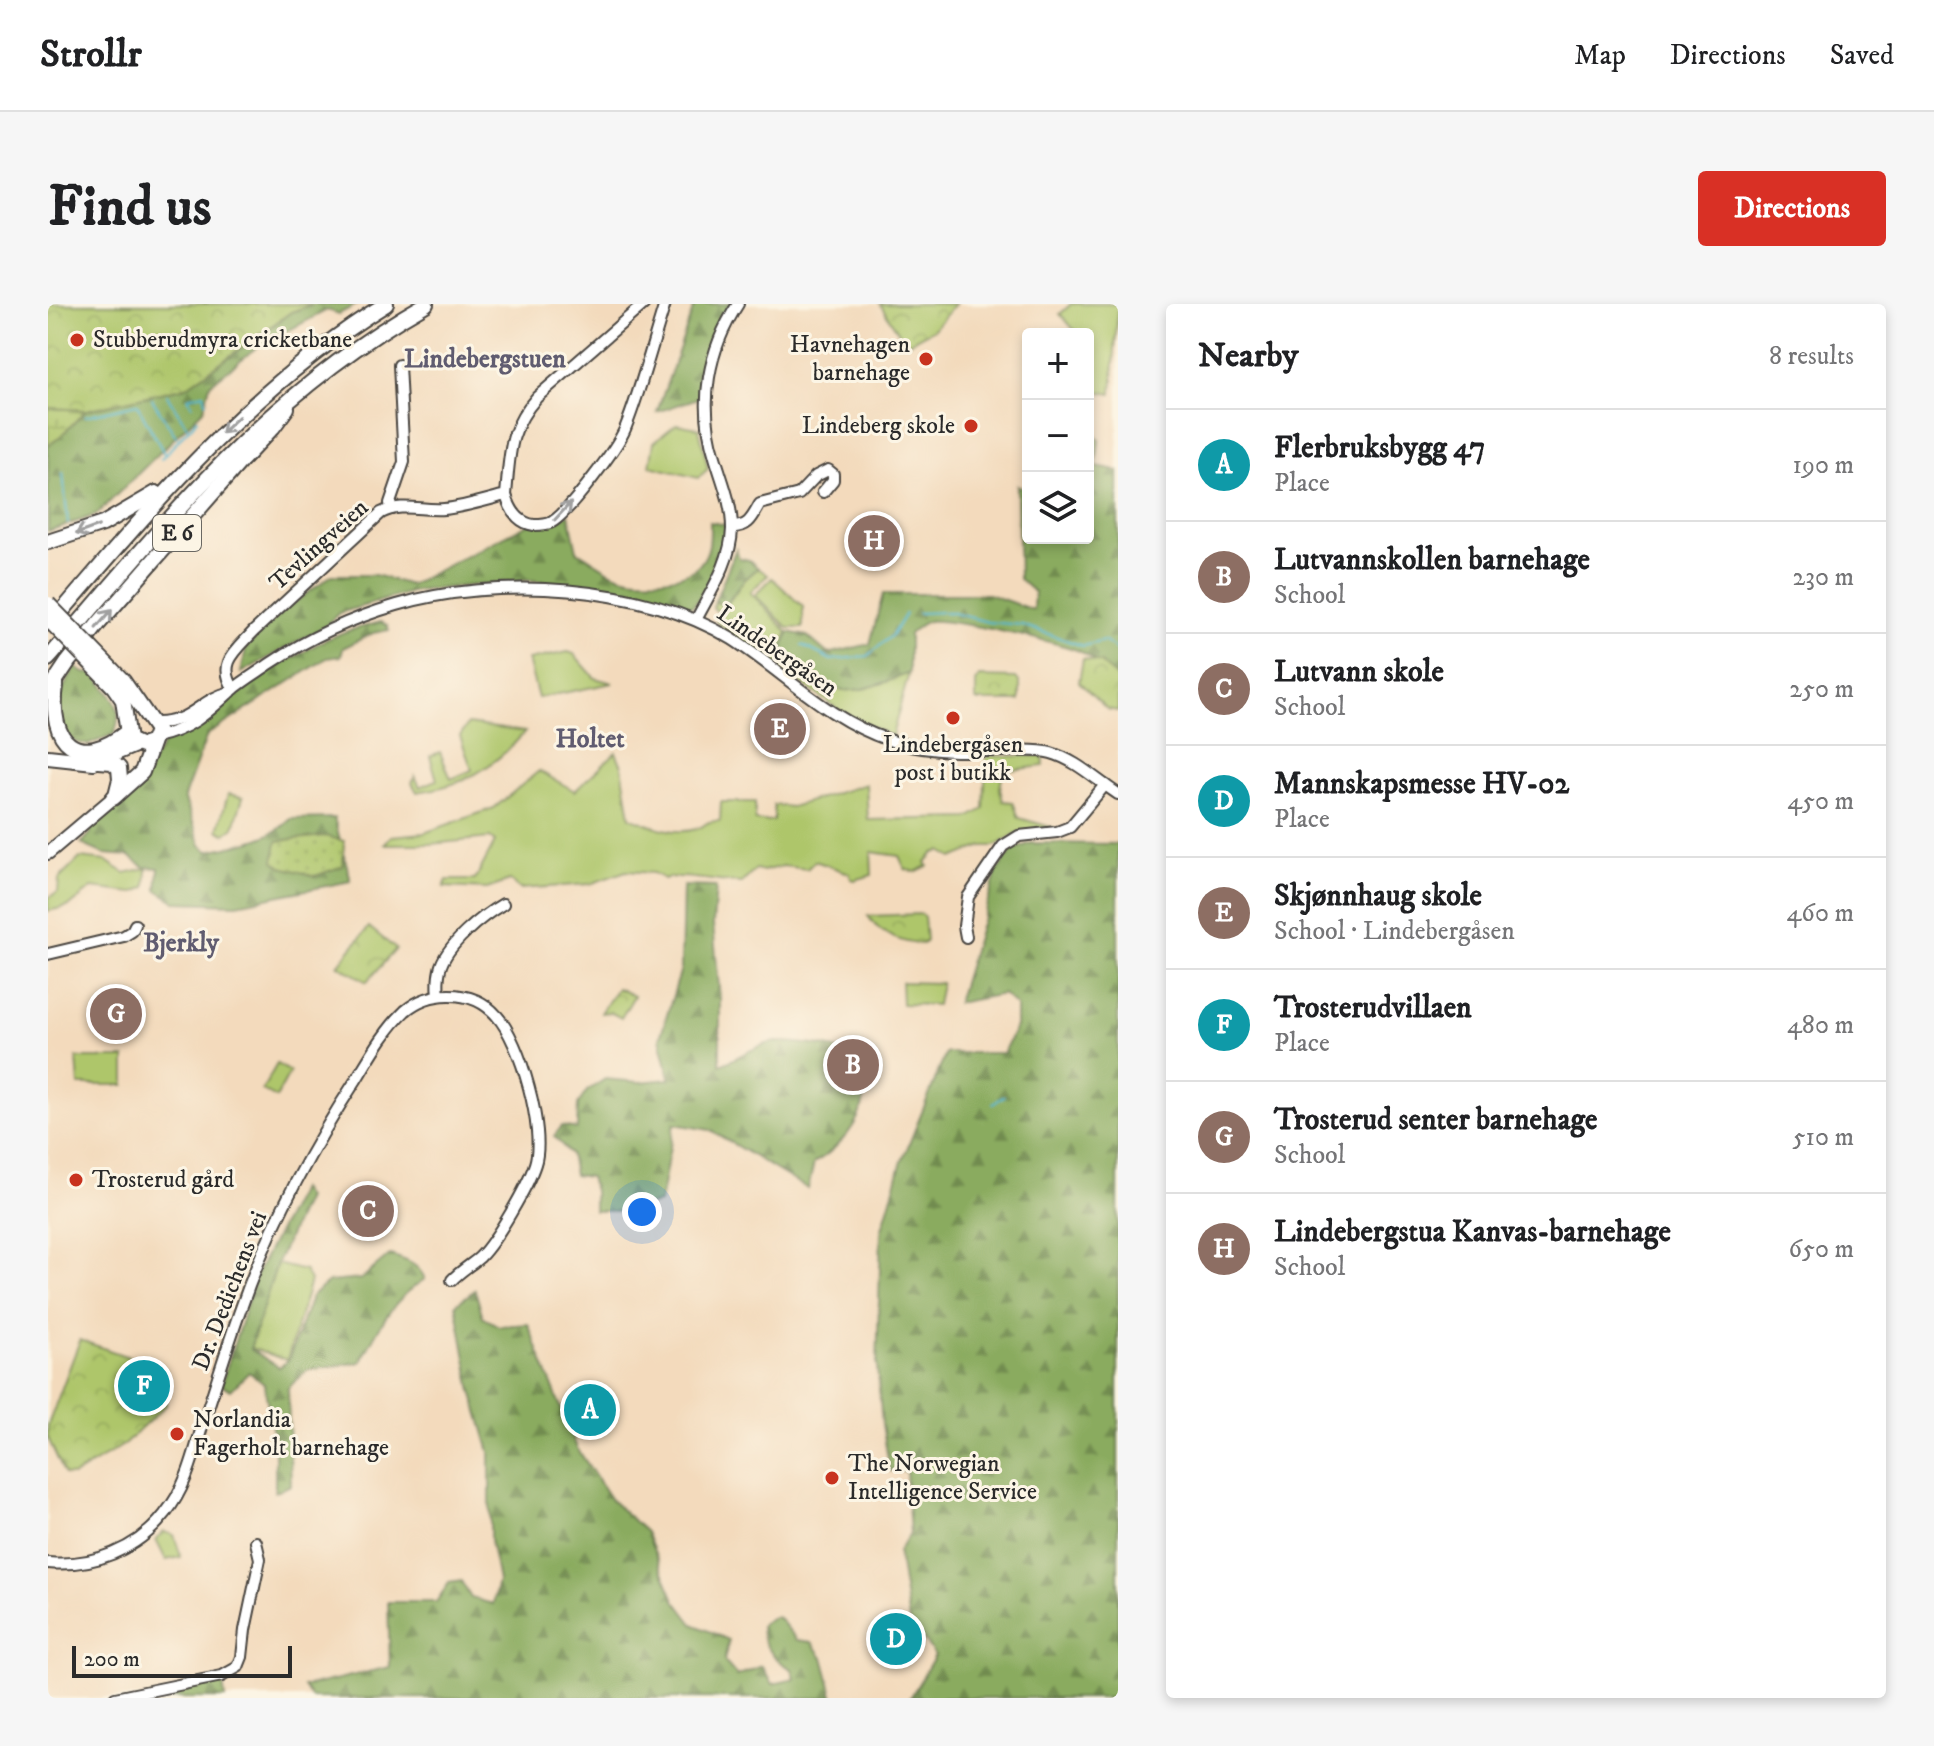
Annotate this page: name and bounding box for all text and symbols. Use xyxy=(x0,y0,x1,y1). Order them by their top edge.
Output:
text: Strollr xyxy=(40,31,142,79)
text: Map xyxy=(1574,38,1626,73)
text: Directions xyxy=(1670,38,1786,73)
text: Saved xyxy=(1830,38,1894,73)
button: Directions xyxy=(1698,171,1886,246)
text: Find us xyxy=(48,173,212,243)
place label: Stubberudmyra cricketbane xyxy=(93,325,352,355)
map controls xyxy=(1022,328,1094,544)
button: + xyxy=(1022,328,1094,400)
place label: Havnehagen barnehage xyxy=(790,330,910,388)
marker: Stubberudmyra cricketbane xyxy=(68,331,86,349)
text: Nearby xyxy=(1198,335,1299,377)
text: 8 results xyxy=(1769,340,1854,373)
district label: Lindebergstuen xyxy=(404,343,566,376)
marker: Havnehagen barnehage xyxy=(917,350,935,368)
button: − xyxy=(1022,400,1094,472)
place label: Lindeberg skole xyxy=(802,411,955,441)
one-way arrow xyxy=(220,415,240,434)
marker: Lindeberg skole xyxy=(962,417,980,435)
text: Flerbruksbygg 47 xyxy=(1274,430,1485,467)
text: A xyxy=(1216,449,1232,482)
text: 190 m xyxy=(1792,449,1854,482)
text: Place xyxy=(1274,467,1330,500)
button: layers xyxy=(1022,472,1094,544)
street label: Tevlingveien xyxy=(263,492,375,597)
one-way arrow xyxy=(553,501,572,521)
pin: H xyxy=(848,511,900,571)
road number: E 6 xyxy=(153,515,201,551)
one-way arrow xyxy=(76,524,100,538)
text: Lutvannskollen barnehage xyxy=(1274,542,1590,579)
text: B xyxy=(1216,561,1232,594)
text: 230 m xyxy=(1792,561,1854,594)
text: School xyxy=(1274,579,1345,612)
street label: Lindebergåsen xyxy=(711,598,843,704)
one-way arrow xyxy=(94,609,112,629)
text: Lutvann skole xyxy=(1274,654,1444,691)
text: C xyxy=(1215,673,1233,706)
text: 250 m xyxy=(1789,673,1854,706)
text: School xyxy=(1274,691,1345,724)
pin: E xyxy=(754,699,806,759)
marker: Lindebergåsen post i butikk xyxy=(944,709,962,727)
district label: Holtet xyxy=(555,723,625,756)
place label: Lindebergåsen post i butikk xyxy=(883,730,1024,788)
text: Mannskapsmesse HV-02 xyxy=(1274,766,1569,803)
text: D xyxy=(1214,785,1234,818)
text: 450 m xyxy=(1787,785,1854,818)
text: Place xyxy=(1274,803,1330,836)
text: Skjønnhaug skole xyxy=(1274,878,1482,915)
text: E xyxy=(1215,897,1233,930)
text: 460 m xyxy=(1786,897,1854,930)
text: School · Lindebergåsen xyxy=(1274,915,1515,948)
district label: Bjerkly xyxy=(143,927,220,960)
pin: G xyxy=(90,984,142,1044)
text: Trosterudvillaen xyxy=(1274,990,1472,1027)
text: F xyxy=(1216,1009,1232,1042)
text: 480 m xyxy=(1787,1009,1854,1042)
text: Place xyxy=(1274,1027,1330,1060)
pin: B xyxy=(827,1035,879,1095)
text: Trosterud senter barnehage xyxy=(1274,1102,1598,1139)
text: G xyxy=(1215,1121,1233,1154)
text: 510 m xyxy=(1793,1121,1854,1154)
text: School xyxy=(1274,1139,1345,1172)
place label: Trosterud gård xyxy=(92,1165,234,1195)
marker: Trosterud gård xyxy=(67,1171,85,1189)
pin: C xyxy=(342,1181,394,1241)
your location xyxy=(622,1192,662,1232)
street label: Dr. Dedichens vei xyxy=(186,1207,274,1375)
text: Lindebergstua Kanvas-barnehage xyxy=(1274,1214,1671,1251)
text: H xyxy=(1213,1233,1235,1266)
text: 650 m xyxy=(1788,1233,1854,1266)
text: School xyxy=(1274,1251,1345,1284)
pin: F xyxy=(118,1356,170,1416)
pin: A xyxy=(564,1380,616,1440)
place label: Norlandia Fagerholt barnehage xyxy=(193,1405,389,1463)
marker: Norlandia Fagerholt barnehage xyxy=(168,1425,186,1443)
place label: The Norwegian Intelligence Service xyxy=(848,1449,1037,1507)
marker: The Norwegian Intelligence Service xyxy=(823,1469,841,1487)
pin: D xyxy=(870,1609,922,1669)
scale bar xyxy=(72,1642,292,1678)
text: 200 m xyxy=(84,1646,140,1673)

